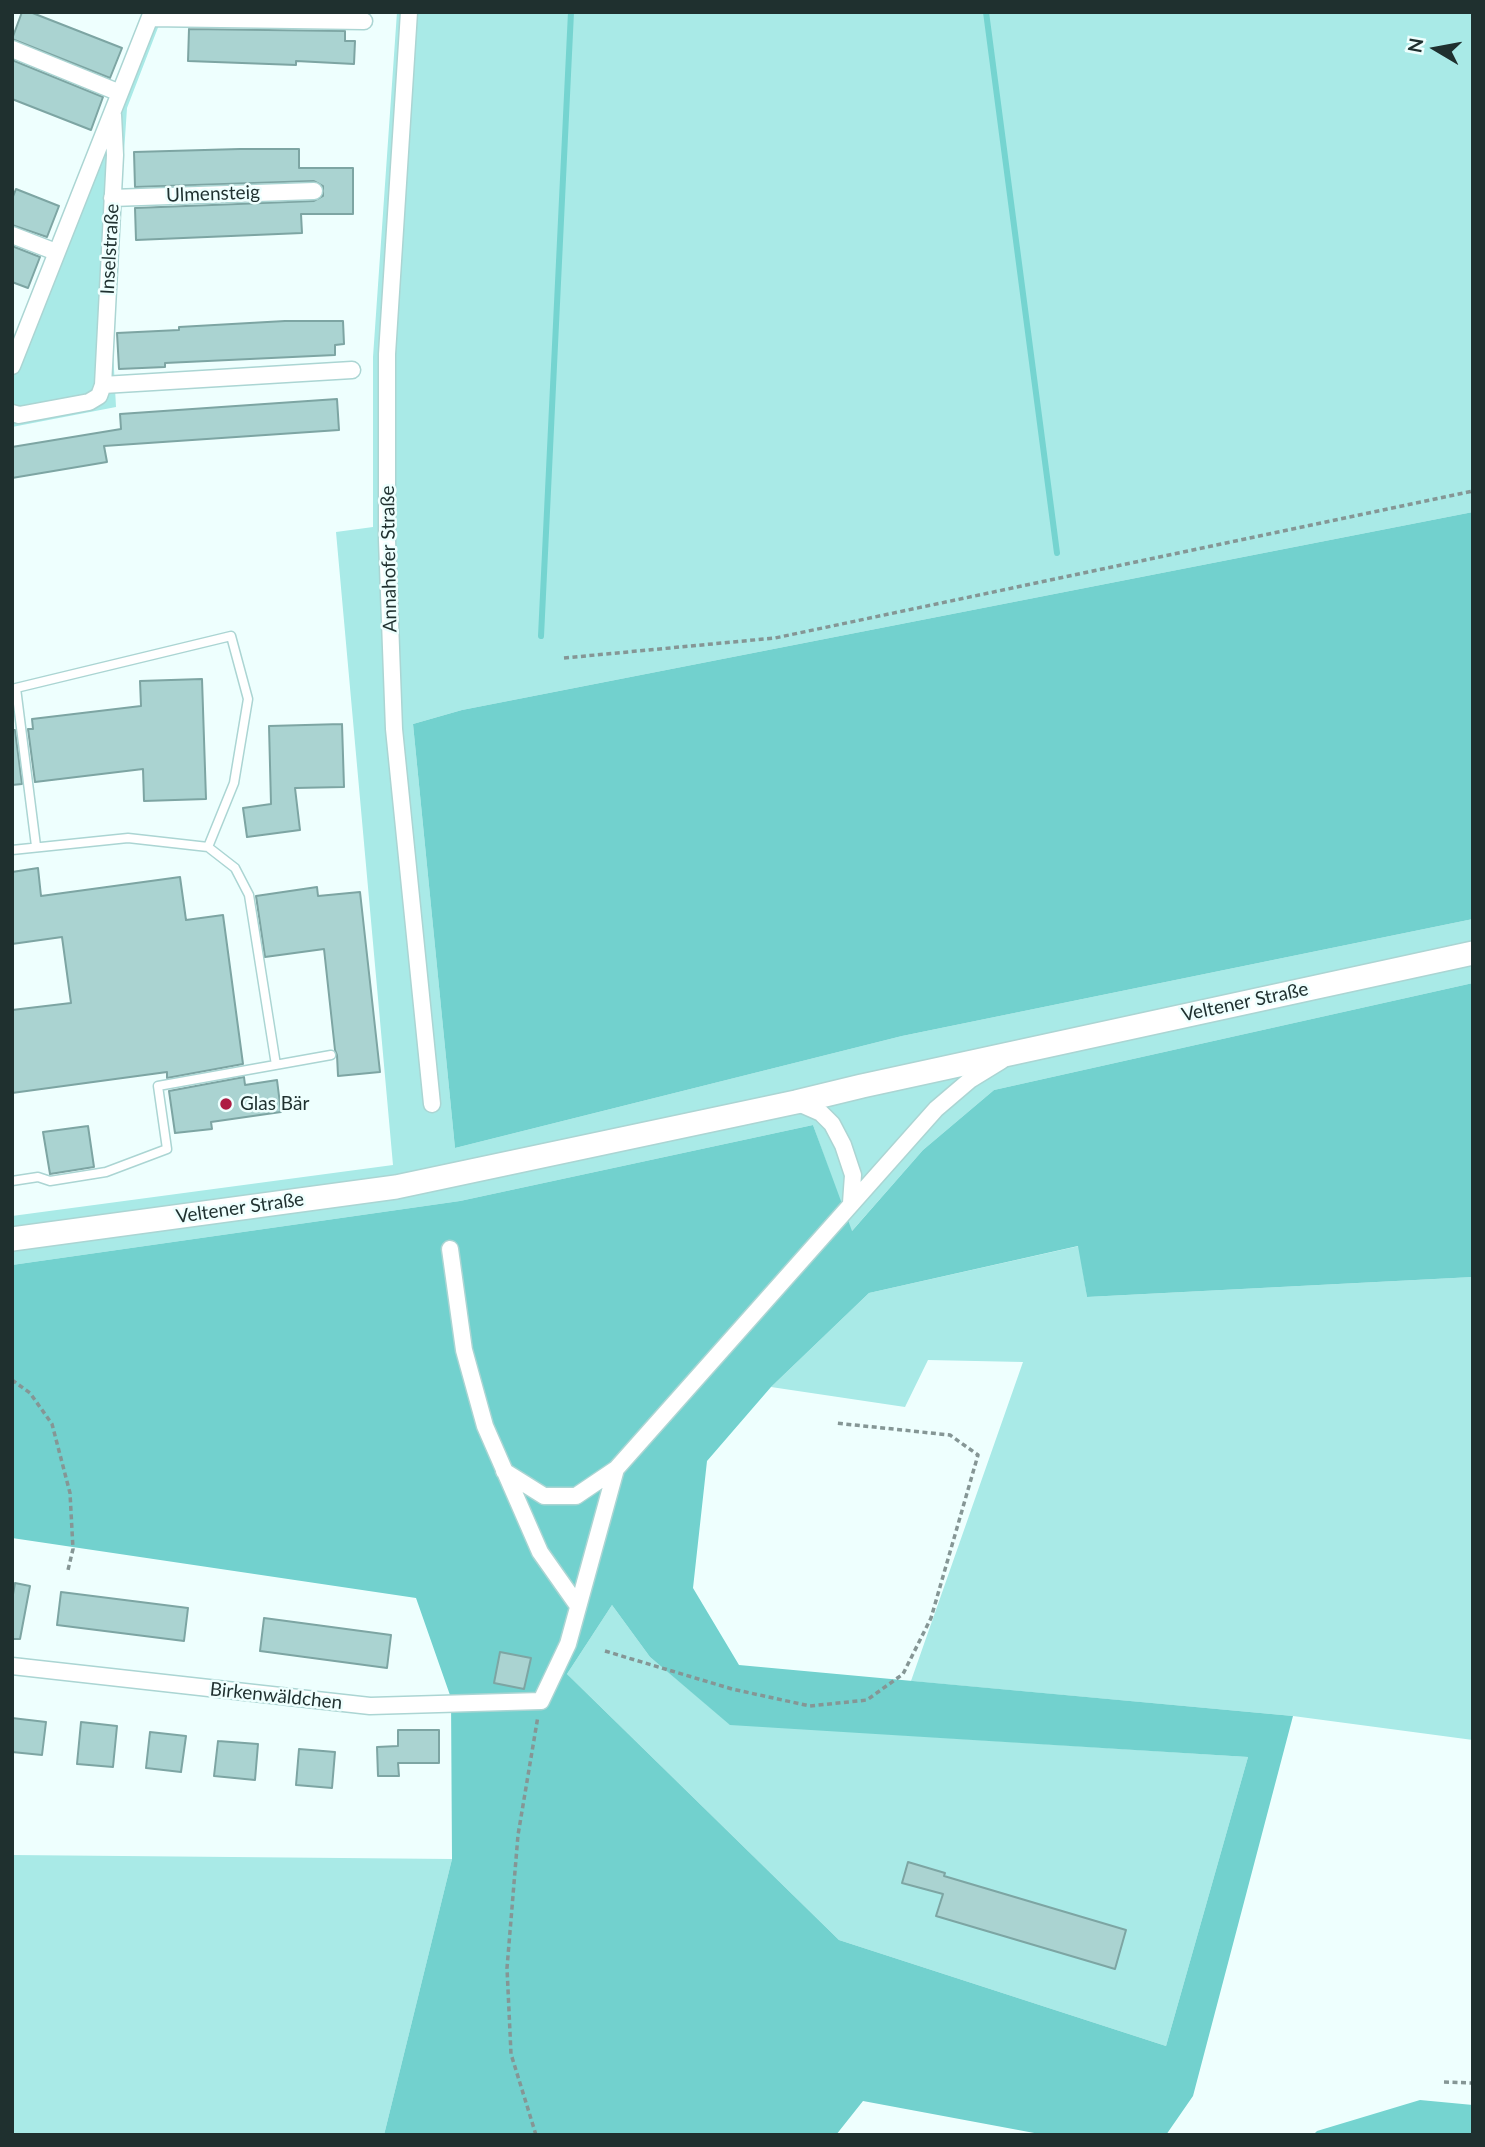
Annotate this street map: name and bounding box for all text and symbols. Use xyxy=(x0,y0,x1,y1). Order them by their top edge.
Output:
north arrow xyxy=(1401,14,1471,84)
text: N xyxy=(1402,36,1427,54)
street label: Ulmensteig xyxy=(166,181,260,207)
street label: Inselstraße xyxy=(96,203,124,295)
street label: Annahofer Straße xyxy=(376,485,402,633)
street label: Veltener Straße xyxy=(1179,977,1311,1027)
place label: Glas Bär xyxy=(240,1093,309,1115)
marker: Glas Bär xyxy=(218,1096,234,1112)
street label: Veltener Straße xyxy=(174,1188,306,1228)
street label: Birkenwäldchen xyxy=(209,1678,343,1714)

